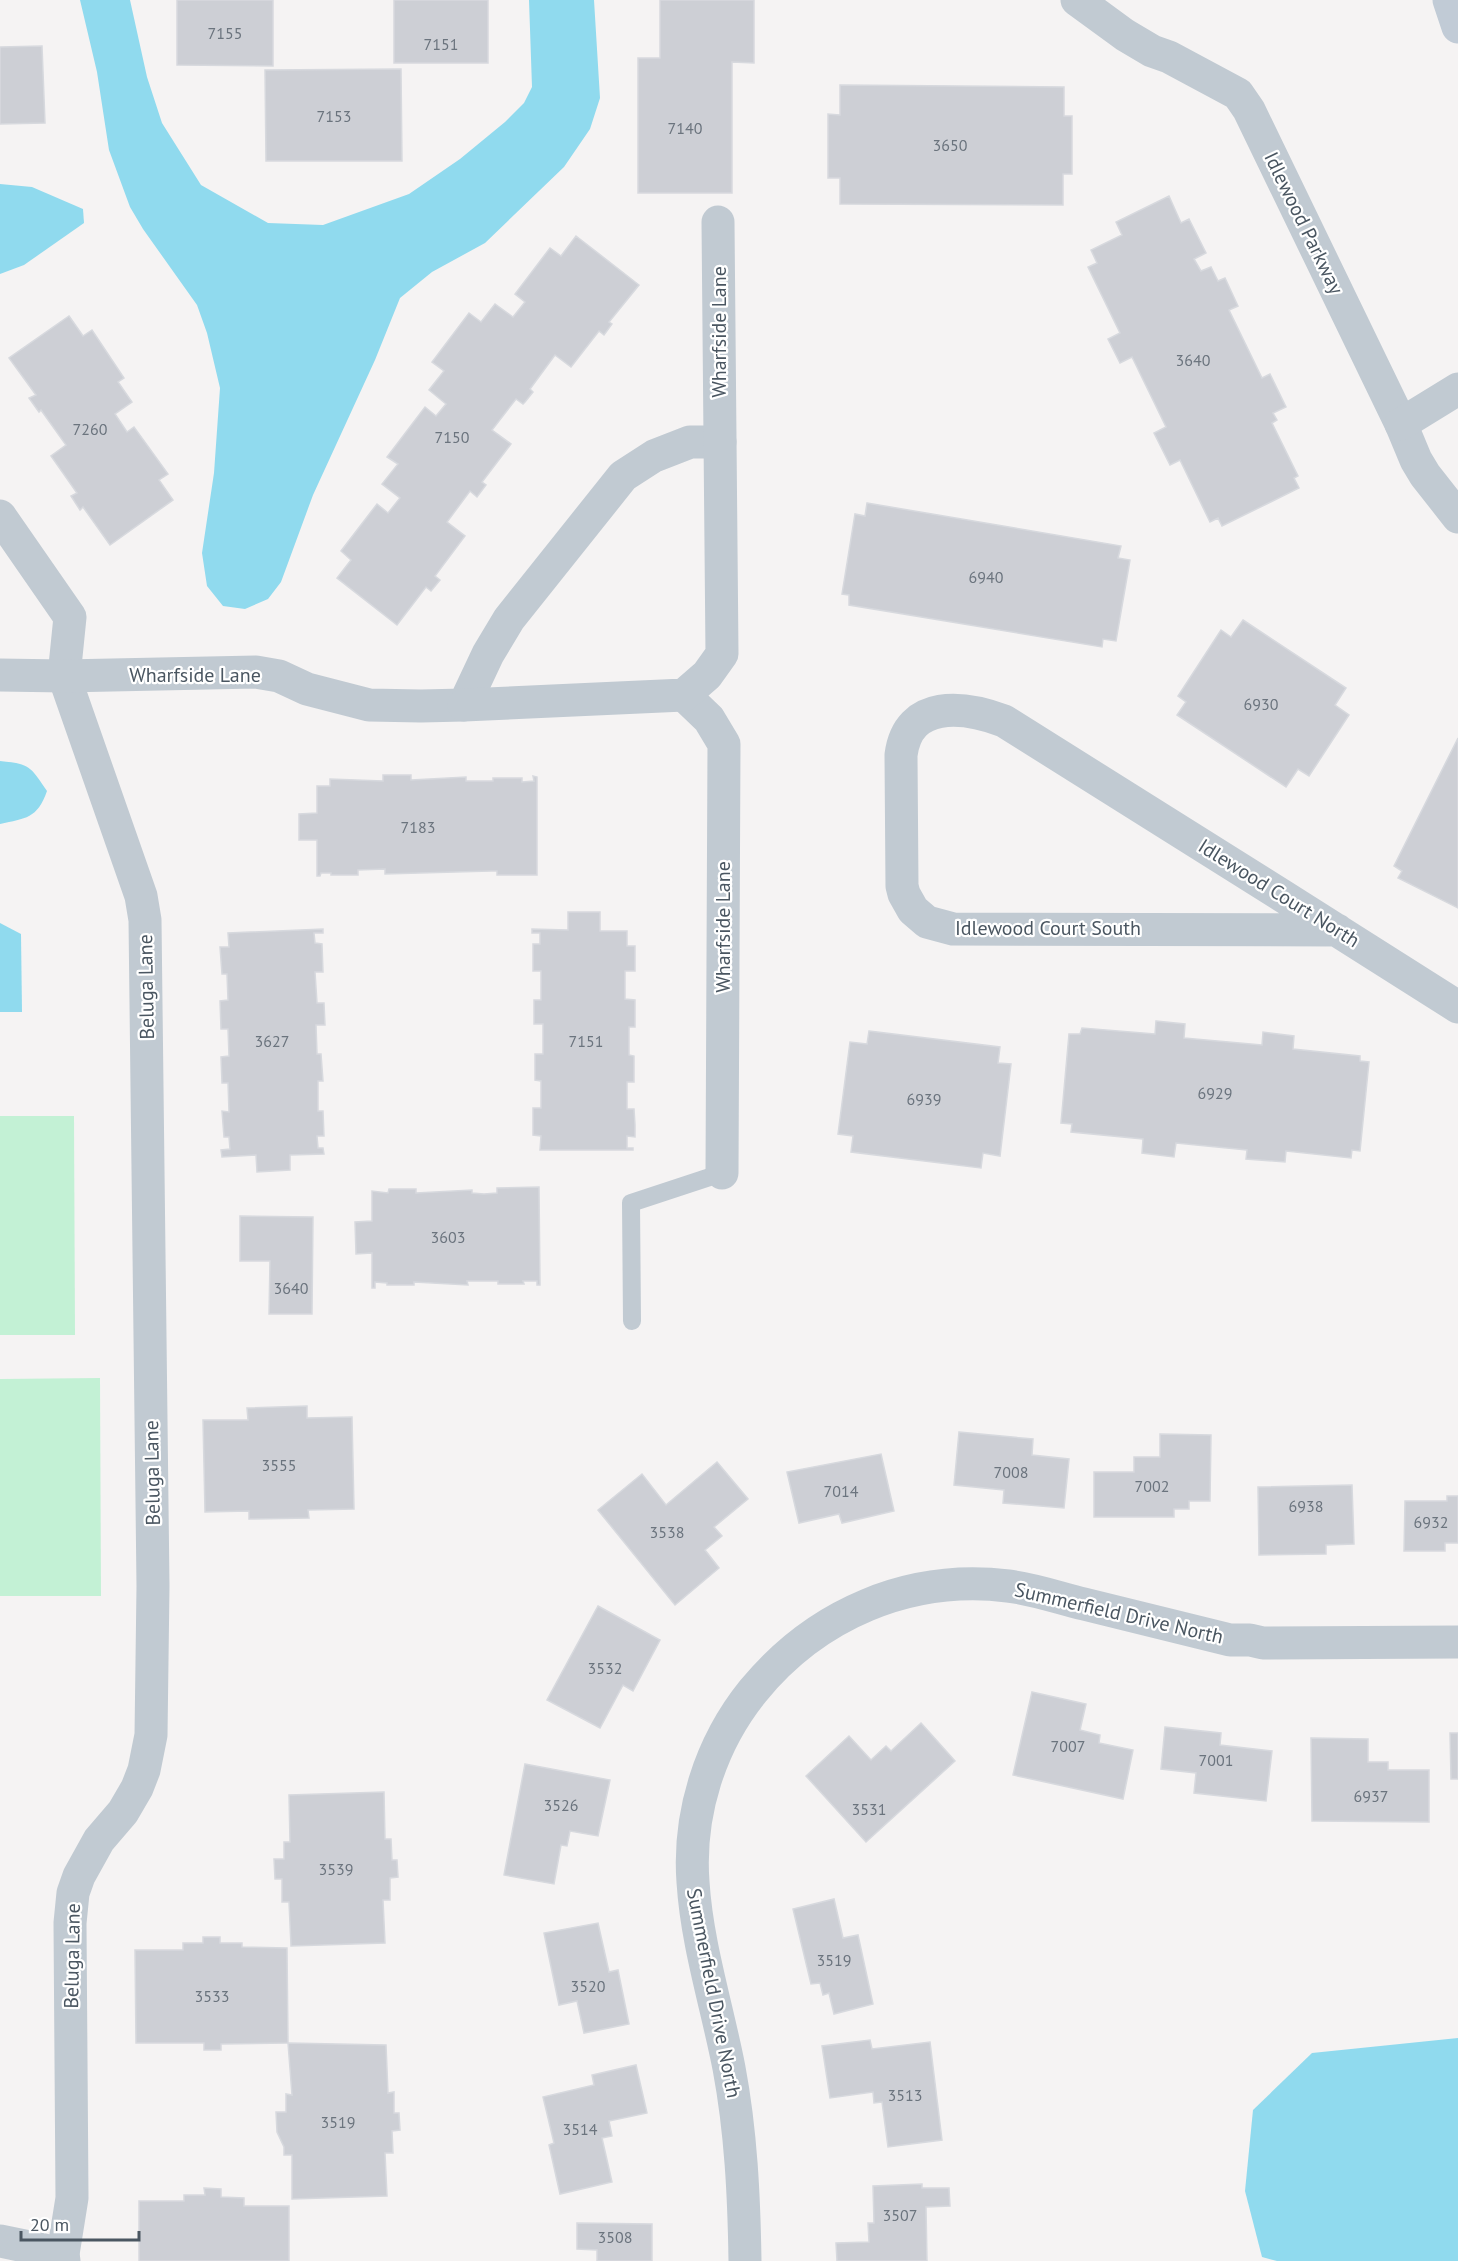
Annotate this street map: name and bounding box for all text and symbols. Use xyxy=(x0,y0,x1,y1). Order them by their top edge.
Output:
house number: 7155 xyxy=(208,23,242,43)
house number: 7151 xyxy=(424,34,458,54)
house number: 7153 xyxy=(317,106,351,126)
house number: 7140 xyxy=(668,118,703,138)
house number: 3650 xyxy=(933,135,968,155)
street label: Idlewood Parkway xyxy=(1258,148,1350,299)
street label: Wharfside Lane xyxy=(706,266,732,398)
house number: 3640 xyxy=(1176,350,1211,370)
house number: 7260 xyxy=(73,419,108,439)
house number: 7150 xyxy=(435,427,470,447)
house number: 6940 xyxy=(969,567,1004,587)
street label: Wharfside Lane xyxy=(129,662,261,688)
house number: 6930 xyxy=(1244,694,1279,714)
house number: 7183 xyxy=(401,817,435,837)
street label: Idlewood Court North xyxy=(1193,833,1365,953)
street label: Wharfside Lane xyxy=(710,861,736,993)
street label: Idlewood Court South xyxy=(955,915,1141,941)
street label: Beluga Lane xyxy=(132,934,160,1040)
house number: 3627 xyxy=(255,1031,289,1051)
house number: 7151 xyxy=(569,1031,603,1051)
house number: 6929 xyxy=(1198,1083,1232,1103)
house number: 6939 xyxy=(907,1089,941,1109)
house number: 3603 xyxy=(431,1227,465,1247)
house number: 3640 xyxy=(274,1278,309,1298)
street label: Beluga Lane xyxy=(138,1420,166,1526)
house number: 3555 xyxy=(262,1455,296,1475)
house number: 7008 xyxy=(994,1462,1028,1482)
house number: 7002 xyxy=(1135,1476,1169,1496)
house number: 7014 xyxy=(824,1481,859,1501)
house number: 6938 xyxy=(1289,1496,1323,1516)
house number: 6932 xyxy=(1414,1512,1448,1532)
house number: 3538 xyxy=(650,1522,684,1542)
street label: Summerfield Drive North xyxy=(1012,1576,1226,1650)
house number: 3532 xyxy=(588,1658,622,1678)
house number: 7007 xyxy=(1051,1736,1085,1756)
house number: 7001 xyxy=(1199,1750,1233,1770)
house number: 6937 xyxy=(1354,1786,1388,1806)
house number: 3526 xyxy=(544,1795,578,1815)
house number: 3531 xyxy=(852,1799,886,1819)
house number: 3539 xyxy=(319,1859,353,1879)
street label: Summerfield Drive North xyxy=(681,1886,747,2100)
street label: Beluga Lane xyxy=(58,1903,86,2009)
house number: 3519 xyxy=(817,1950,851,1970)
house number: 3520 xyxy=(571,1976,606,1996)
house number: 3533 xyxy=(195,1986,229,2006)
house number: 3513 xyxy=(888,2085,922,2105)
house number: 3519 xyxy=(321,2112,355,2132)
house number: 3514 xyxy=(563,2119,598,2139)
scale bar xyxy=(21,2204,140,2242)
house number: 3507 xyxy=(883,2205,917,2225)
text: 20 m xyxy=(30,2213,69,2236)
house number: 3508 xyxy=(598,2227,632,2247)

